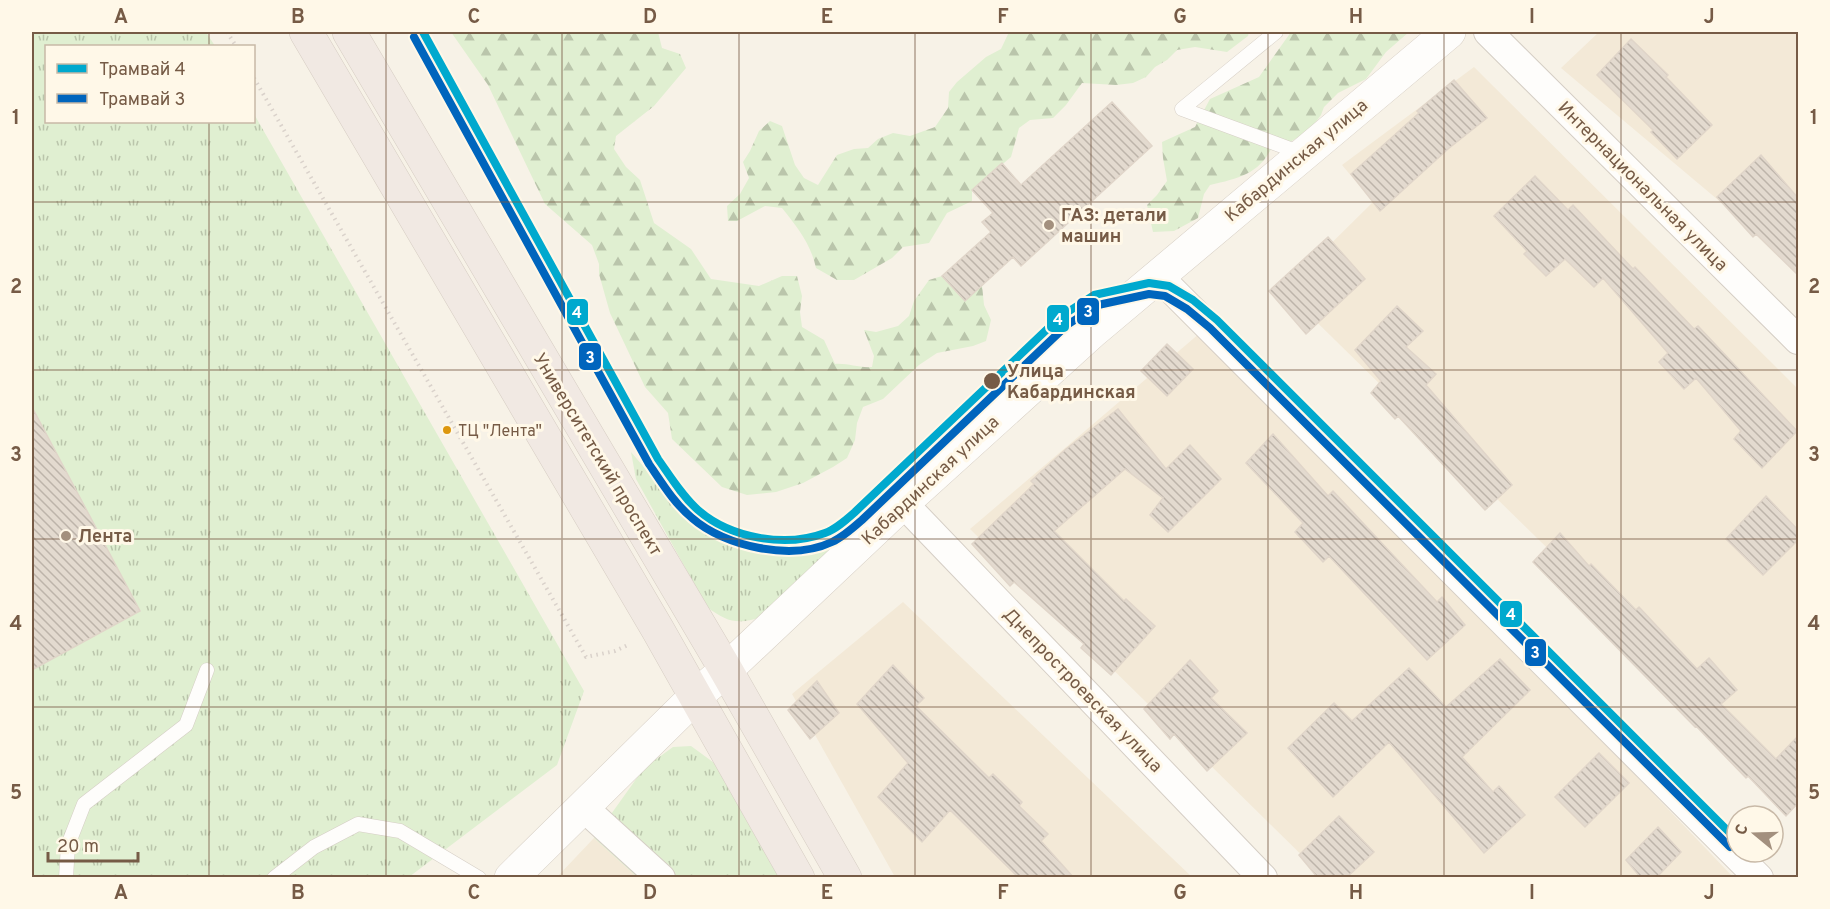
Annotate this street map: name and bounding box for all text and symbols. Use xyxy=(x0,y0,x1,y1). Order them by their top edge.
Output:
text: A xyxy=(114,5,128,31)
text: B xyxy=(291,5,305,31)
text: C xyxy=(468,5,480,31)
text: D xyxy=(643,5,657,31)
text: E xyxy=(821,5,833,31)
text: F xyxy=(997,5,1009,31)
text: G xyxy=(1173,5,1187,31)
text: H xyxy=(1349,5,1363,31)
text: I xyxy=(1529,5,1535,31)
text: J xyxy=(1703,5,1715,31)
legend xyxy=(45,45,255,123)
text: Трамвай 4 xyxy=(99,59,186,82)
text: Трамвай 3 xyxy=(99,89,185,112)
street label: Кабардинская улица xyxy=(1221,95,1373,228)
street label: Интернациональная улица xyxy=(1552,97,1732,277)
text: 1 xyxy=(12,106,20,132)
text: 1 xyxy=(1810,106,1818,132)
place label: ГАЗ: детали машин xyxy=(1061,205,1167,249)
marker: ГАЗ: детали машин xyxy=(1042,218,1056,232)
text: 2 xyxy=(10,275,22,301)
text: 2 xyxy=(1808,275,1820,301)
line badge: 3 xyxy=(1076,297,1100,326)
line badge: 4 xyxy=(566,298,589,326)
text: 3 xyxy=(1083,303,1093,323)
text: 4 xyxy=(572,304,582,324)
line badge: 4 xyxy=(1046,304,1070,333)
text: 4 xyxy=(1053,311,1063,331)
line badge: 3 xyxy=(578,342,602,371)
street label: Университетский проспект xyxy=(527,349,666,560)
text: 3 xyxy=(585,349,595,369)
place label: Улица Кабардинская xyxy=(1007,361,1136,405)
marker: Улица Кабардинская xyxy=(982,371,1002,391)
street label: Кабардинская улица xyxy=(857,411,1005,551)
place label: ТЦ "Лента" xyxy=(458,422,542,442)
marker: ТЦ "Лента" xyxy=(441,424,453,436)
text: 3 xyxy=(10,443,22,469)
text: 3 xyxy=(1808,443,1820,469)
place label: Лента xyxy=(78,526,132,549)
marker: Лента xyxy=(59,529,73,543)
line badge: 4 xyxy=(1499,600,1523,628)
street label: Днепростроевская улица xyxy=(997,604,1167,778)
text: 4 xyxy=(1506,606,1516,626)
text: 4 xyxy=(10,612,22,638)
text: 4 xyxy=(1808,612,1820,638)
line badge: 3 xyxy=(1524,638,1547,667)
text: 3 xyxy=(1530,644,1540,664)
text: 5 xyxy=(10,781,22,807)
text: 5 xyxy=(1808,781,1820,807)
north arrow xyxy=(1725,804,1785,864)
text: С xyxy=(1732,822,1754,838)
scale bar xyxy=(48,825,138,863)
text: 20 m xyxy=(57,836,99,859)
text: A xyxy=(114,881,128,907)
text: B xyxy=(291,881,305,907)
text: C xyxy=(468,881,480,907)
text: D xyxy=(643,881,657,907)
text: E xyxy=(821,881,833,907)
text: F xyxy=(997,881,1009,907)
text: G xyxy=(1173,881,1187,907)
text: H xyxy=(1349,881,1363,907)
text: I xyxy=(1529,881,1535,907)
text: J xyxy=(1703,881,1715,907)

